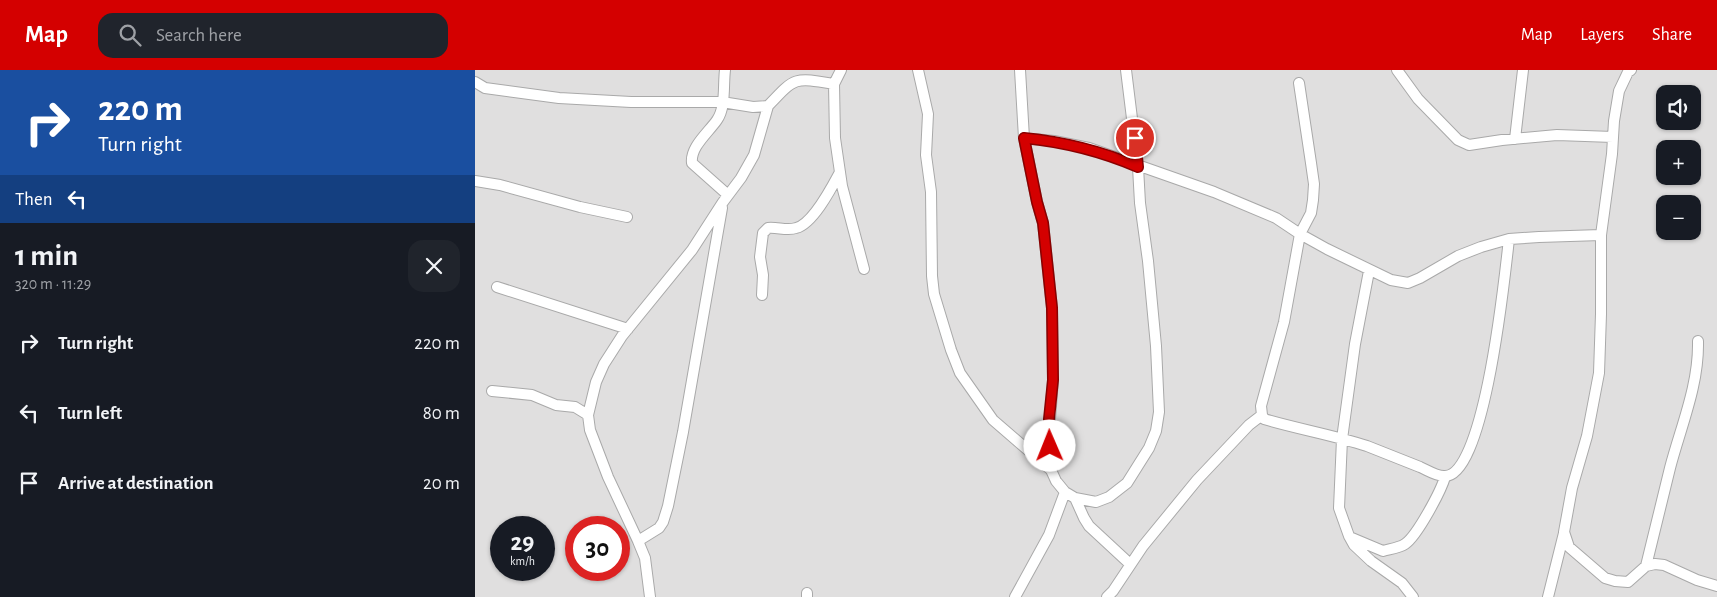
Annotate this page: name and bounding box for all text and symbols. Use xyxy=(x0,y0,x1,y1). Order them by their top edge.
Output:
search box xyxy=(98,13,448,58)
icon: search xyxy=(116,21,144,49)
text: Map xyxy=(25,23,68,47)
text: Search here xyxy=(156,26,242,45)
text: Map xyxy=(1521,26,1552,44)
text: Layers xyxy=(1580,26,1624,44)
text: Share xyxy=(1652,26,1692,44)
map controls xyxy=(1656,85,1701,240)
button: sound xyxy=(1656,85,1701,130)
icon: right xyxy=(15,90,80,155)
text: 220 m xyxy=(98,92,183,127)
pin xyxy=(1114,117,1156,159)
icon: arrive xyxy=(1121,124,1149,152)
text: Turn right xyxy=(98,133,182,155)
button: + xyxy=(1656,140,1701,185)
icon: left xyxy=(63,185,91,213)
text: Then xyxy=(15,190,53,209)
button: − xyxy=(1656,195,1701,240)
button: close xyxy=(408,240,460,292)
text: 1 min xyxy=(15,241,78,271)
text: 320 m · 11:29 xyxy=(15,276,91,292)
icon: right xyxy=(15,329,43,357)
text: Turn right xyxy=(58,334,133,353)
text: 220 m xyxy=(414,334,460,353)
icon: left xyxy=(15,399,43,427)
text: Turn left xyxy=(58,404,122,423)
text: 80 m xyxy=(423,404,460,423)
position arrow xyxy=(1023,419,1075,471)
icon: arrive xyxy=(15,469,43,497)
text: Arrive at destination xyxy=(58,474,214,493)
text: 20 m xyxy=(423,474,460,493)
speed limit sign: 30 xyxy=(565,516,630,581)
text: 29 xyxy=(511,530,534,555)
text: km/h xyxy=(510,555,535,567)

